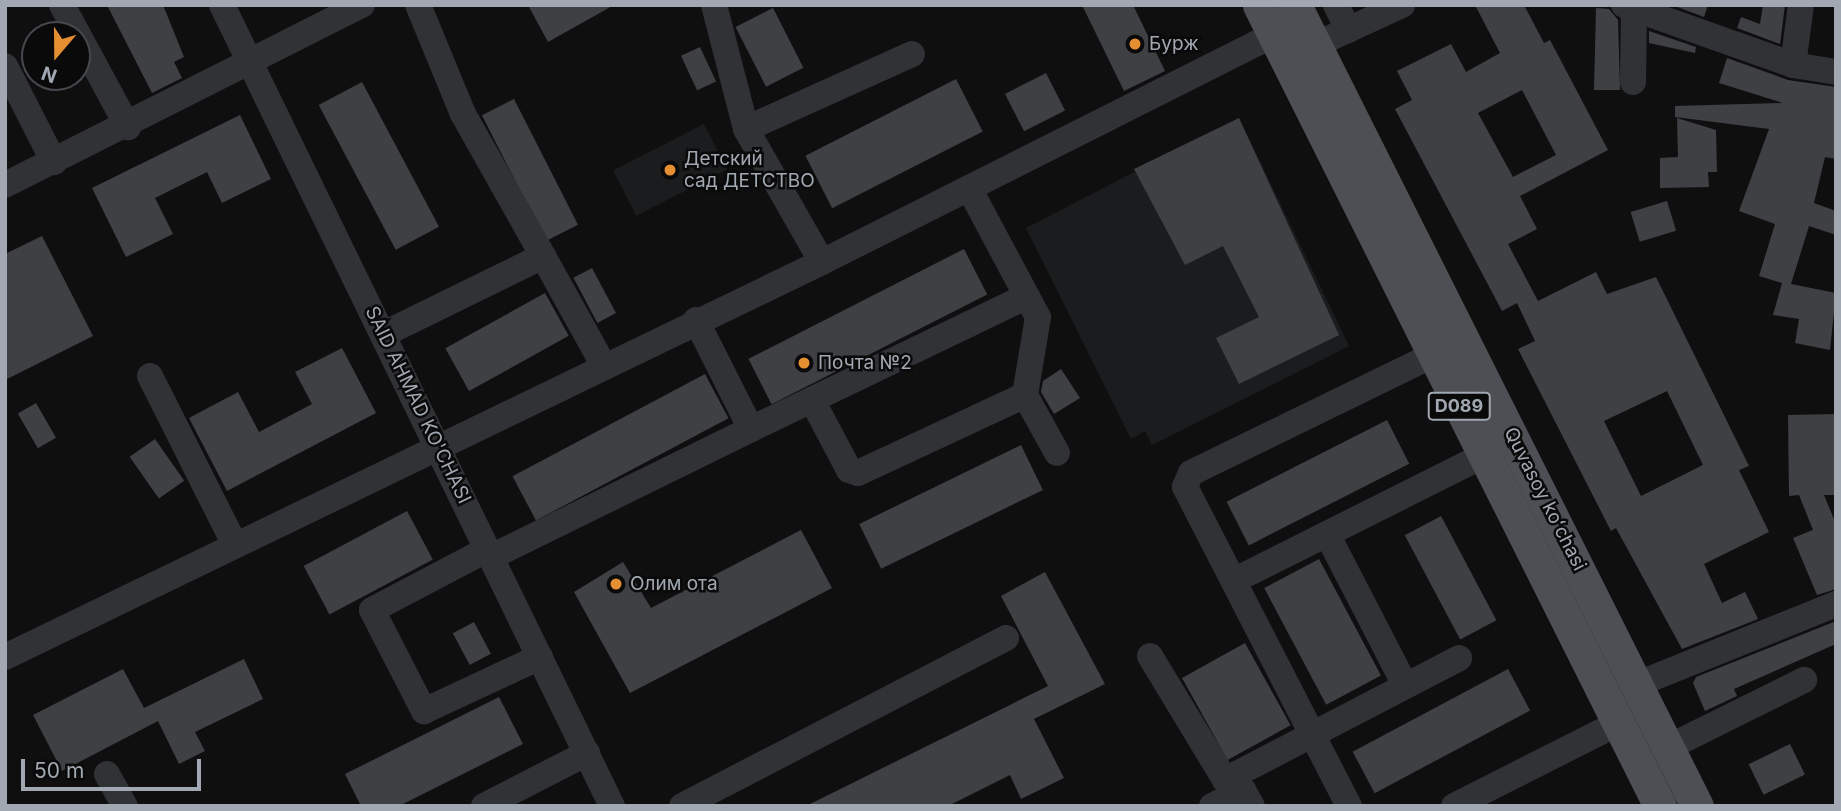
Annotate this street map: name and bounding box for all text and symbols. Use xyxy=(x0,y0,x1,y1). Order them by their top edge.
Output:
north arrow xyxy=(21,21,91,91)
place label: Бурж xyxy=(1149,33,1199,55)
marker: Бурж xyxy=(1127,36,1143,52)
text: N xyxy=(39,61,60,88)
place label: Детский сад ДЕТСТВО xyxy=(684,148,815,192)
marker: Детский сад ДЕТСТВО xyxy=(662,162,678,178)
street label: SAID AHMAD KO'CHASI xyxy=(360,303,476,507)
place label: Почта №2 xyxy=(818,352,912,374)
marker: Почта №2 xyxy=(796,355,812,371)
road number: D089 xyxy=(1428,392,1490,420)
street label: Quvasoy koʻchasi xyxy=(1499,423,1591,575)
place label: Олим ота xyxy=(630,573,718,595)
marker: Олим ота xyxy=(608,576,624,592)
scale bar xyxy=(24,744,205,788)
text: 50 m xyxy=(34,758,84,783)

